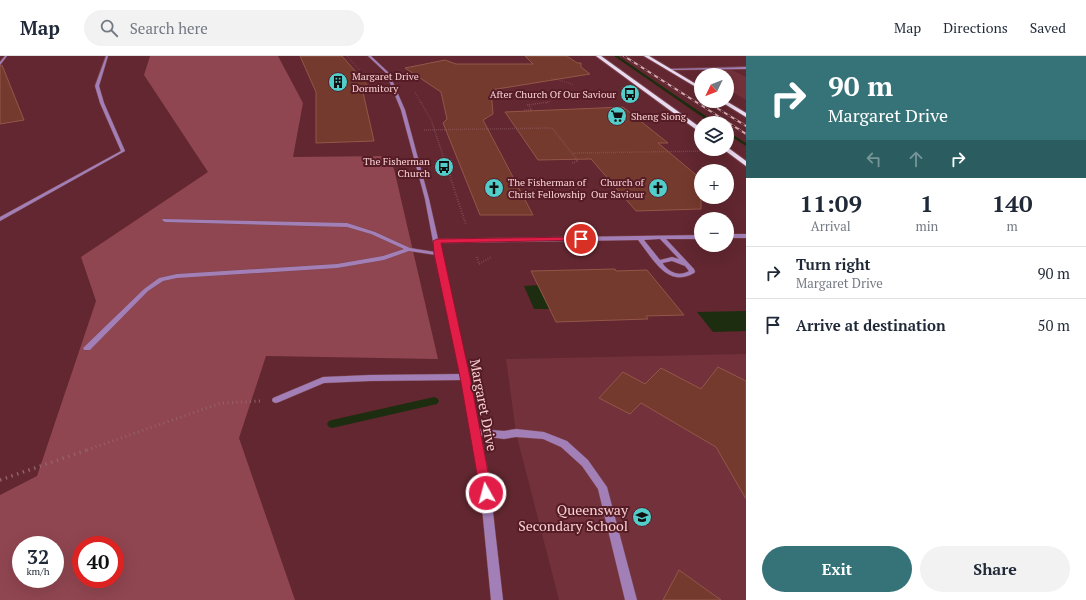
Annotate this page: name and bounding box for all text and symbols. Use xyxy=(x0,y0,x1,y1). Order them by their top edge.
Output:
search box xyxy=(84,10,364,46)
text: Map xyxy=(20,15,60,40)
icon: search xyxy=(98,17,120,39)
text: Search here xyxy=(130,18,208,38)
text: Map xyxy=(894,18,921,37)
text: Directions xyxy=(943,18,1008,37)
text: Saved xyxy=(1030,18,1066,37)
text: 90 m xyxy=(828,67,893,104)
north arrow xyxy=(694,68,734,108)
map controls xyxy=(694,68,734,252)
place label: Margaret Drive Dormitory xyxy=(352,70,419,95)
building icon: Margaret Drive Dormitory xyxy=(327,71,349,93)
icon: right xyxy=(762,72,814,124)
bus stop icon: After Church Of Our Saviour xyxy=(619,83,641,105)
place label: After Church Of Our Saviour xyxy=(490,88,616,101)
text: Margaret Drive xyxy=(828,103,948,127)
supermarket icon: Sheng Siong xyxy=(606,105,628,127)
place label: Sheng Siong xyxy=(631,110,687,123)
button: layers xyxy=(694,116,734,156)
icon: left xyxy=(863,148,885,170)
icon: ahead xyxy=(905,148,927,170)
icon: right xyxy=(947,148,969,170)
place label: The Fisherman Church xyxy=(363,155,430,180)
bus stop icon: The Fisherman Church xyxy=(433,156,455,178)
button: + xyxy=(694,164,734,204)
place label: The Fisherman of Christ Fellowship xyxy=(508,176,587,201)
place label: Church of Our Saviour xyxy=(591,176,645,201)
church icon: The Fisherman of Christ Fellowship xyxy=(483,177,505,199)
church icon: Church of Our Saviour xyxy=(647,177,669,199)
text: 11:09 xyxy=(799,187,862,219)
text: 1 xyxy=(920,187,934,219)
text: 140 xyxy=(992,187,1032,219)
button: − xyxy=(694,212,734,252)
text: Arrival xyxy=(811,217,851,235)
text: min xyxy=(915,217,938,235)
text: m xyxy=(1007,217,1018,235)
pin xyxy=(564,222,598,256)
icon: arrive xyxy=(570,228,592,250)
text: Turn right xyxy=(796,254,871,274)
icon: right xyxy=(762,262,784,284)
text: 90 m xyxy=(1037,263,1070,283)
text: Margaret Drive xyxy=(796,274,883,292)
icon: arrive xyxy=(762,314,784,336)
text: Arrive at destination xyxy=(796,315,946,335)
text: 50 m xyxy=(1037,315,1070,335)
street label: Margaret Drive xyxy=(466,357,502,453)
position arrow xyxy=(465,472,507,514)
place label: Queensway Secondary School xyxy=(518,500,629,535)
school or university icon: Queensway Secondary School xyxy=(631,506,653,528)
speed limit sign: 40 xyxy=(72,536,124,588)
text: 32 xyxy=(27,543,49,570)
button: Exit xyxy=(762,546,912,592)
button: Share xyxy=(920,546,1070,592)
text: km/h xyxy=(26,565,50,578)

